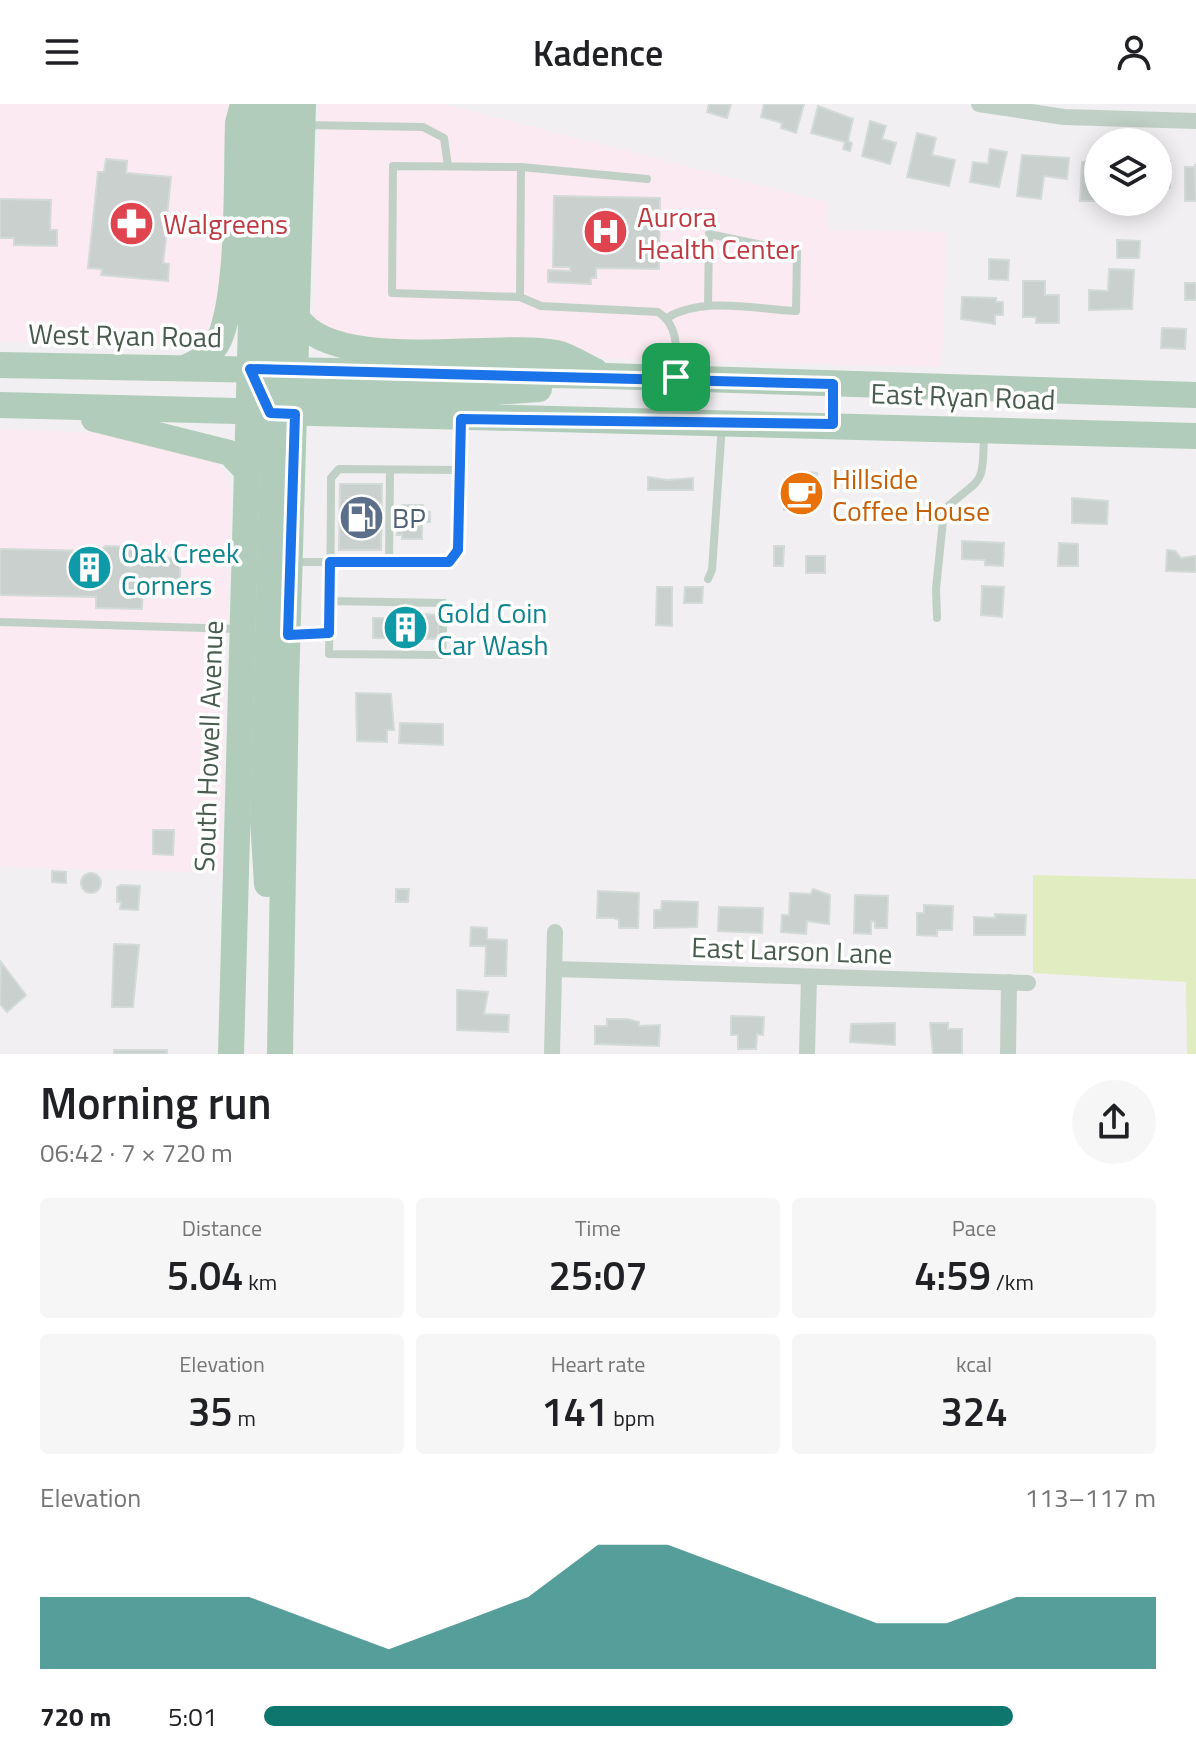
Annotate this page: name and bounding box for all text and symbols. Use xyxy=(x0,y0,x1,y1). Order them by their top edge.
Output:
text: Kadence xyxy=(533,25,663,80)
icon: menu xyxy=(40,30,84,74)
icon: person xyxy=(1112,30,1156,74)
map controls xyxy=(1084,128,1172,216)
button: layers xyxy=(1084,128,1172,216)
place label: Aurora Health Center xyxy=(637,195,799,270)
pharmacy icon: Walgreens xyxy=(108,199,156,247)
place label: Walgreens xyxy=(163,202,288,245)
hospital icon: Aurora Health Center xyxy=(582,208,630,256)
street label: West Ryan Road xyxy=(28,312,222,358)
pin xyxy=(642,343,710,411)
icon: arrive xyxy=(654,355,698,399)
street label: East Ryan Road xyxy=(870,371,1056,421)
place label: Hillside Coffee House xyxy=(832,457,990,532)
cafe icon: Hillside Coffee House xyxy=(777,470,825,518)
fuel station icon: BP xyxy=(337,493,385,541)
place label: BP xyxy=(392,496,426,539)
place label: Oak Creek Corners xyxy=(121,531,239,606)
building icon: Oak Creek Corners xyxy=(66,544,114,592)
place label: Gold Coin Car Wash xyxy=(437,591,549,666)
building icon: Gold Coin Car Wash xyxy=(382,604,430,652)
street label: South Howell Avenue xyxy=(182,620,234,872)
street label: East Larson Lane xyxy=(691,925,893,975)
text: Morning run xyxy=(40,1069,272,1136)
button: share xyxy=(1072,1080,1156,1164)
text: 06:42 · 7 × 720 m xyxy=(40,1133,233,1172)
text: Distance xyxy=(182,1211,262,1245)
text: Time xyxy=(575,1211,621,1245)
text: Pace xyxy=(952,1211,996,1245)
text: 5.04 xyxy=(167,1245,243,1306)
text: 25:07 xyxy=(548,1245,648,1306)
text: 4:59 xyxy=(914,1245,991,1306)
text: km xyxy=(243,1265,277,1299)
text: /km xyxy=(991,1265,1034,1299)
text: Elevation xyxy=(179,1347,265,1381)
text: Heart rate xyxy=(551,1347,645,1381)
text: kcal xyxy=(956,1347,992,1381)
text: 35 xyxy=(188,1381,233,1442)
text: 141 xyxy=(541,1381,608,1442)
text: 324 xyxy=(940,1381,1008,1442)
text: m xyxy=(233,1401,256,1435)
text: bpm xyxy=(608,1401,655,1435)
text: Elevation xyxy=(40,1478,141,1517)
text: 113–117 m xyxy=(1025,1478,1156,1517)
text: 720 m xyxy=(40,1697,111,1736)
text: 5:01 xyxy=(168,1697,217,1736)

